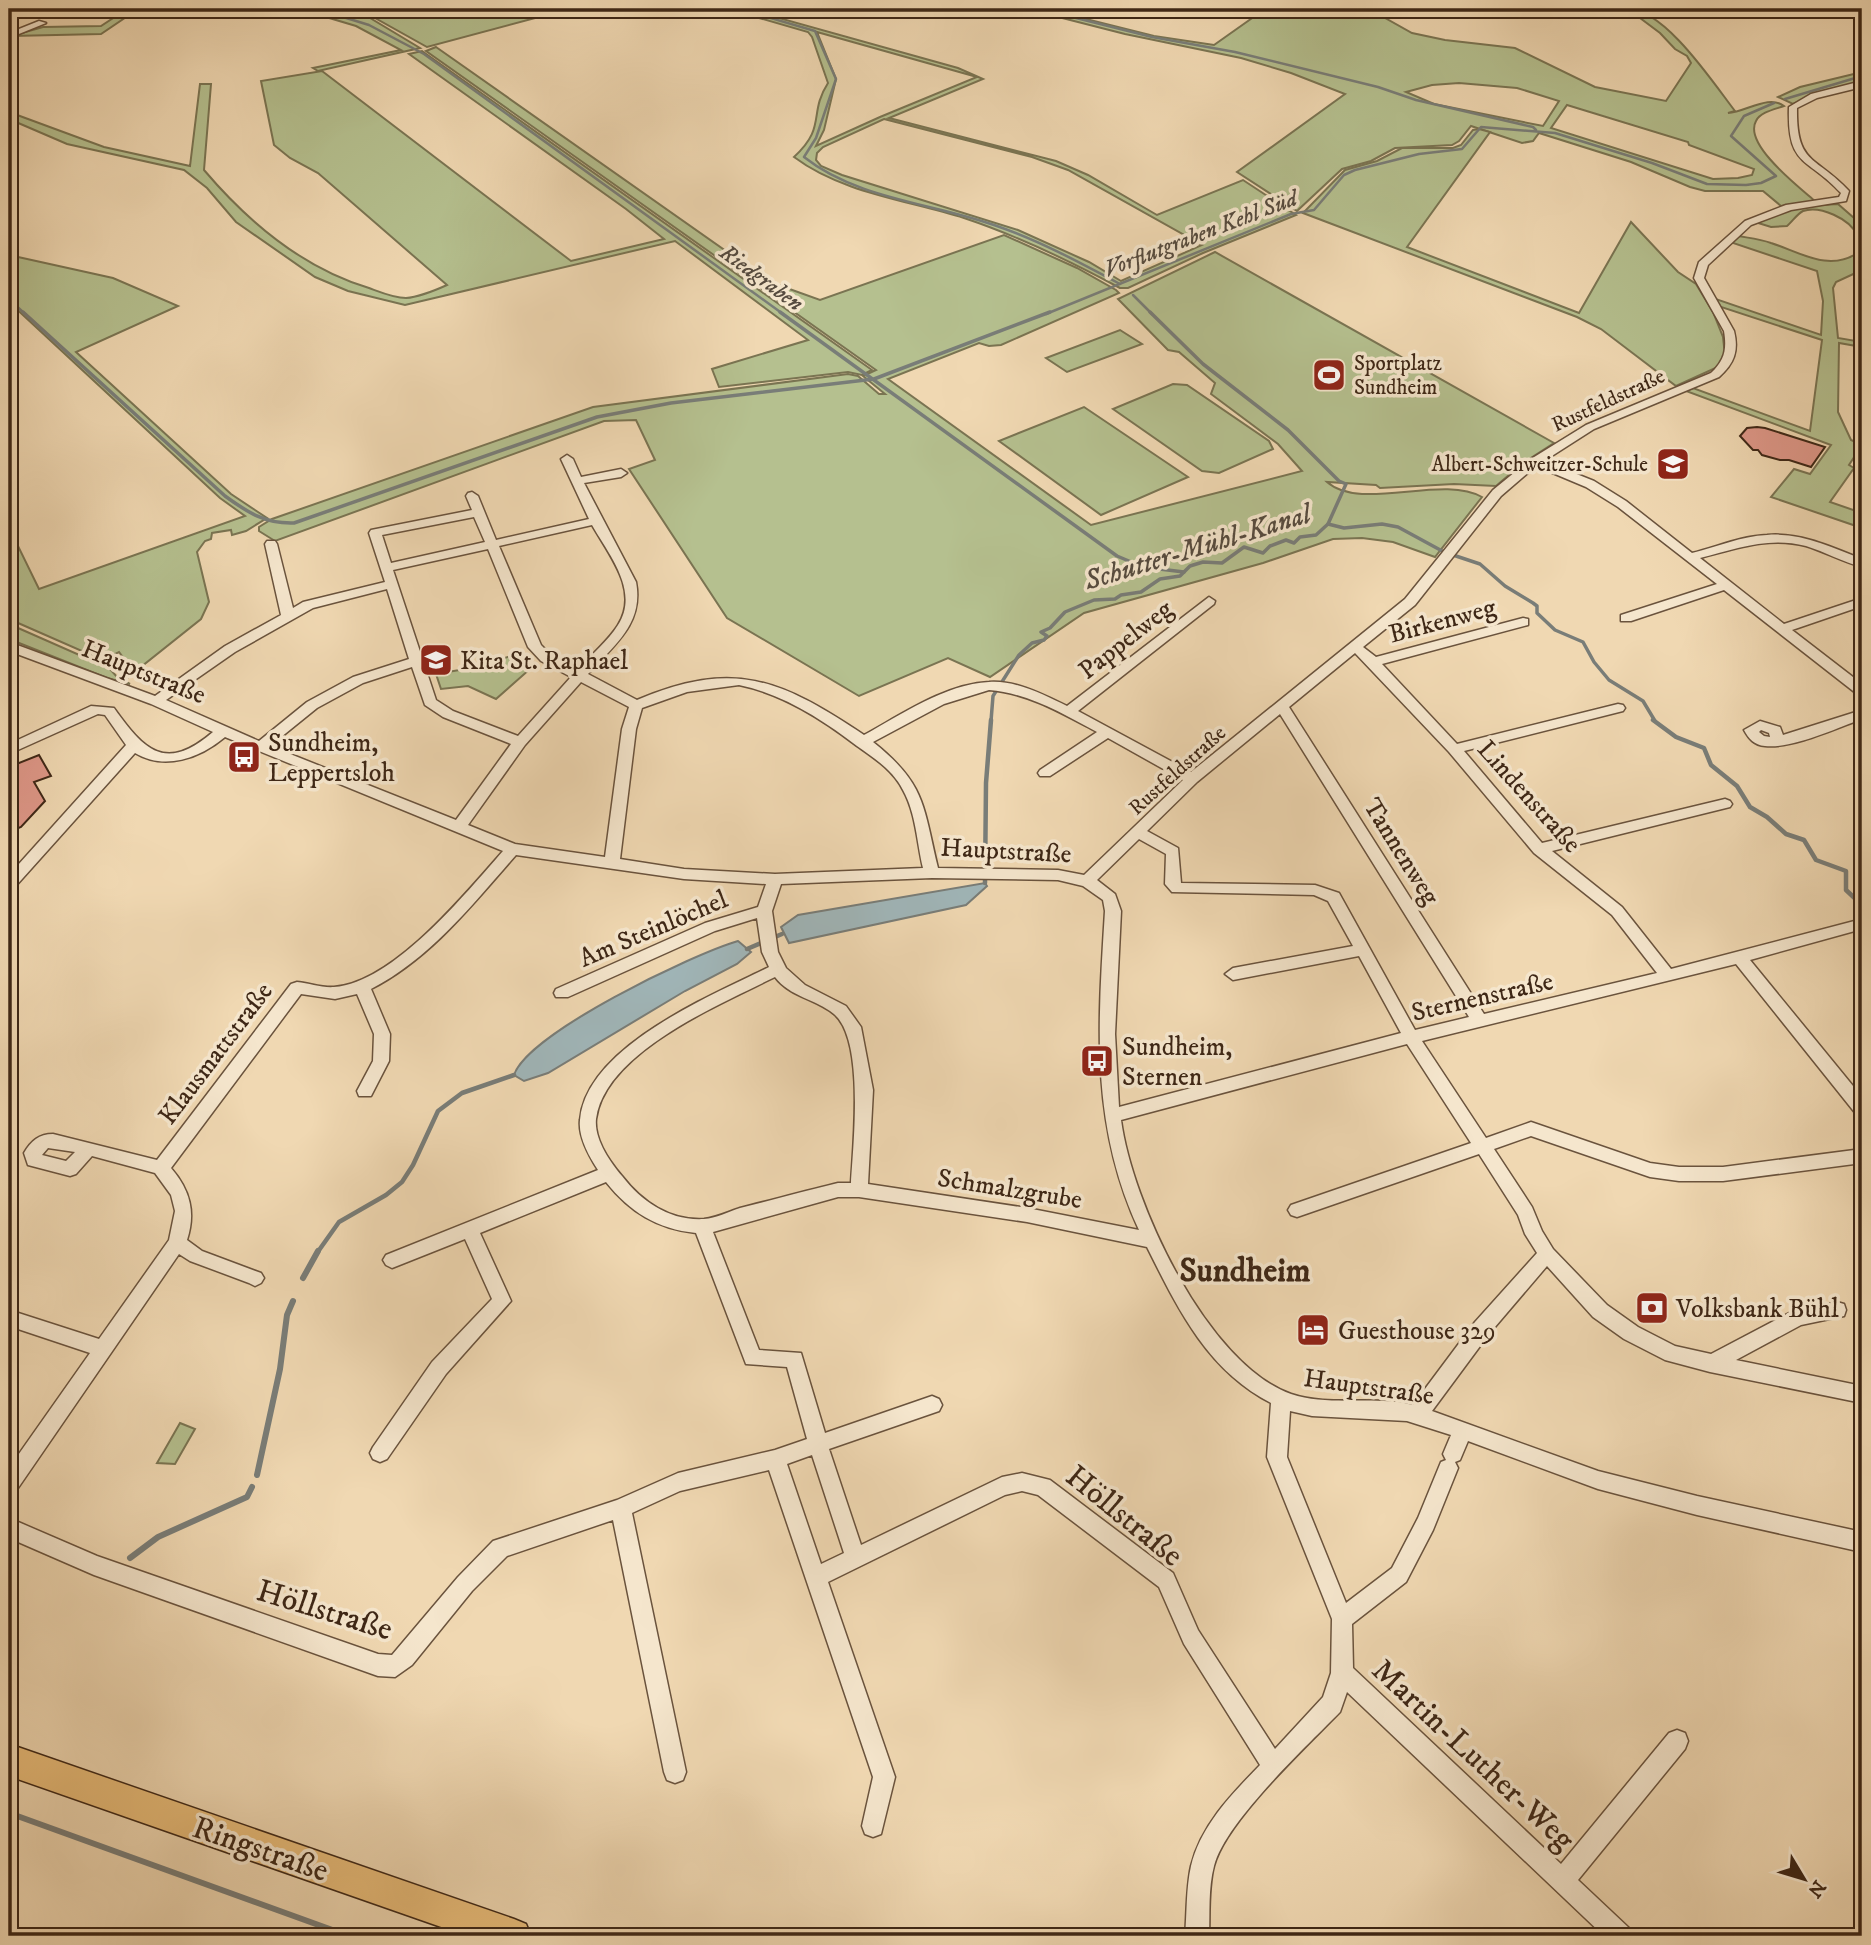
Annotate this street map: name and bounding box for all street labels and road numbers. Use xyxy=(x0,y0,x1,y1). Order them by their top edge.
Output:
street label: Rustfeldstraße xyxy=(1548,363,1669,438)
street label: Birkenweg xyxy=(1385,591,1500,652)
street label: Pappelweg xyxy=(1072,593,1180,687)
street label: Hauptstraße xyxy=(77,633,210,712)
street label: Rustfeldstraße xyxy=(1124,720,1232,821)
street label: Lindenstraße xyxy=(1470,734,1588,860)
street label: Tannenweg xyxy=(1355,792,1447,912)
street label: Hauptstraße xyxy=(940,832,1072,871)
street label: Am Steinlöchel xyxy=(574,883,733,976)
street label: Sternenstraße xyxy=(1408,965,1556,1030)
street label: Klausmattstraße xyxy=(152,976,280,1132)
street label: Schmalzgrube xyxy=(935,1162,1084,1217)
street label: Hauptstraße xyxy=(1302,1362,1436,1413)
street label: Höllstraße xyxy=(1057,1457,1191,1576)
street label: Höllstraße xyxy=(252,1571,397,1651)
street label: Martin-Luther-Weg xyxy=(1363,1651,1583,1860)
street label: Ringstraße xyxy=(187,1808,333,1892)

